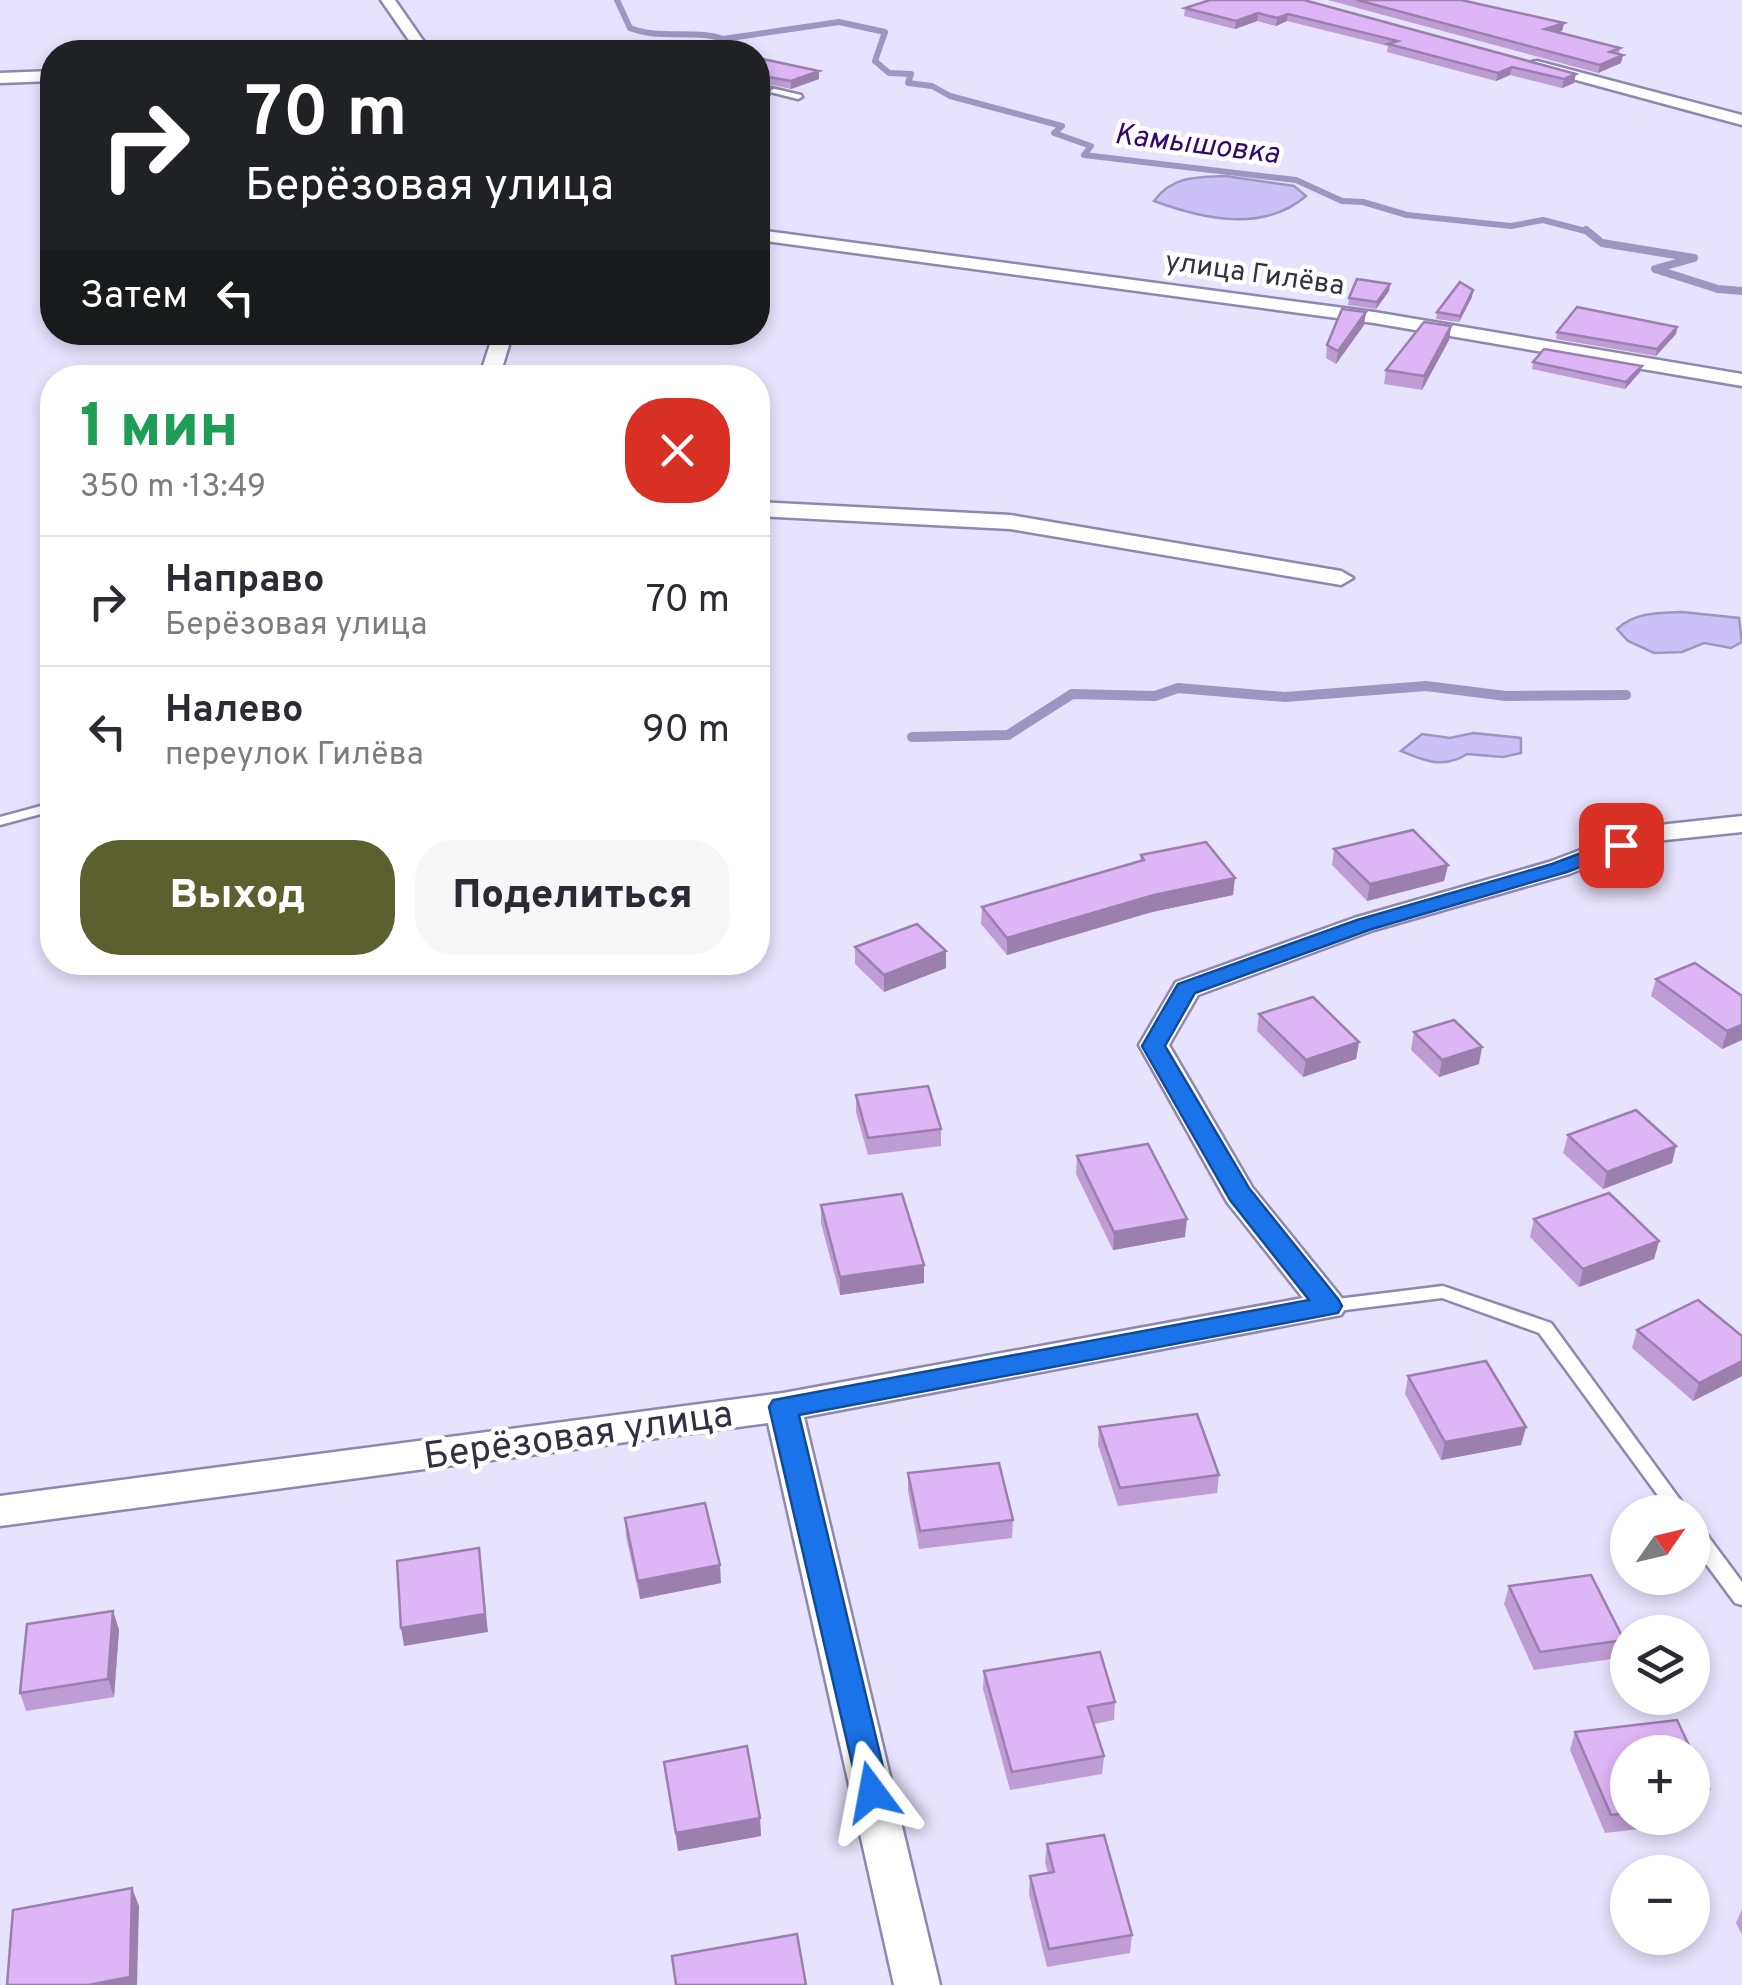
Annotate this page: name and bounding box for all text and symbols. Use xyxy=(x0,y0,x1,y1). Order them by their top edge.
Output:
text: 70 m xyxy=(245,72,408,161)
icon: right xyxy=(80,80,210,210)
water label: Камышовка xyxy=(1112,117,1282,174)
text: Берёзовая улица xyxy=(245,159,614,216)
street label: улица Гилёва xyxy=(1163,245,1346,305)
icon: left xyxy=(208,270,263,325)
text: Затем xyxy=(80,273,188,322)
text: 1 мин xyxy=(80,392,238,468)
button: close xyxy=(625,398,730,503)
text: 350 m · 13:49 xyxy=(80,468,266,508)
text: Направо xyxy=(165,557,325,606)
icon: right xyxy=(80,574,135,629)
text: 70 m xyxy=(646,577,730,626)
text: Берёзовая улица xyxy=(165,606,427,646)
text: Налево xyxy=(165,687,304,736)
icon: left xyxy=(80,704,135,759)
text: 90 m xyxy=(642,707,730,756)
text: переулок Гилёва xyxy=(165,736,423,776)
pin xyxy=(1579,803,1664,888)
icon: arrive xyxy=(1594,818,1649,873)
button: Выход xyxy=(80,840,395,955)
button: Поделиться xyxy=(415,840,730,955)
street label: Берёзовая улица xyxy=(421,1392,736,1483)
north arrow xyxy=(1610,1495,1710,1595)
map controls xyxy=(1610,1495,1710,1955)
button: layers xyxy=(1610,1615,1710,1715)
button: + xyxy=(1610,1735,1710,1835)
position arrow xyxy=(820,1740,924,1844)
button: − xyxy=(1610,1855,1710,1955)

